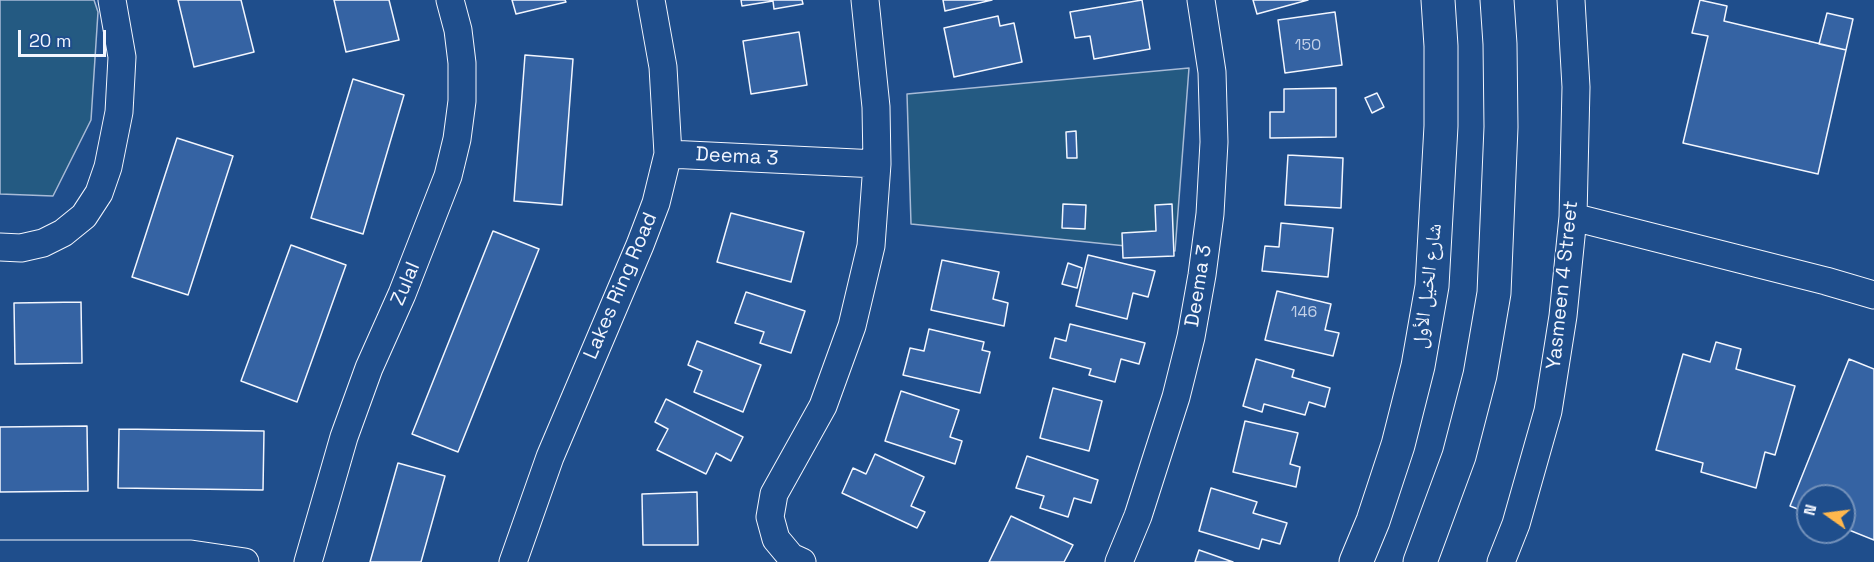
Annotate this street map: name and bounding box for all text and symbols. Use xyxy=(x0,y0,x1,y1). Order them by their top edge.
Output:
scale bar xyxy=(21,18,110,56)
text: 20 m xyxy=(29,29,72,52)
house number: 150 xyxy=(1295,36,1321,56)
street label: Deema 3 xyxy=(695,143,779,171)
street label: Yasmeen 4 Street xyxy=(1542,199,1584,371)
street label: Lakes Ring Road xyxy=(579,209,663,363)
street label: شارع الخيل الأول xyxy=(1408,222,1448,350)
street label: Deema 3 xyxy=(1181,243,1217,329)
street label: Zulal xyxy=(386,259,426,309)
house number: 146 xyxy=(1291,303,1317,323)
north arrow xyxy=(1796,484,1856,544)
text: N xyxy=(1799,502,1821,518)

